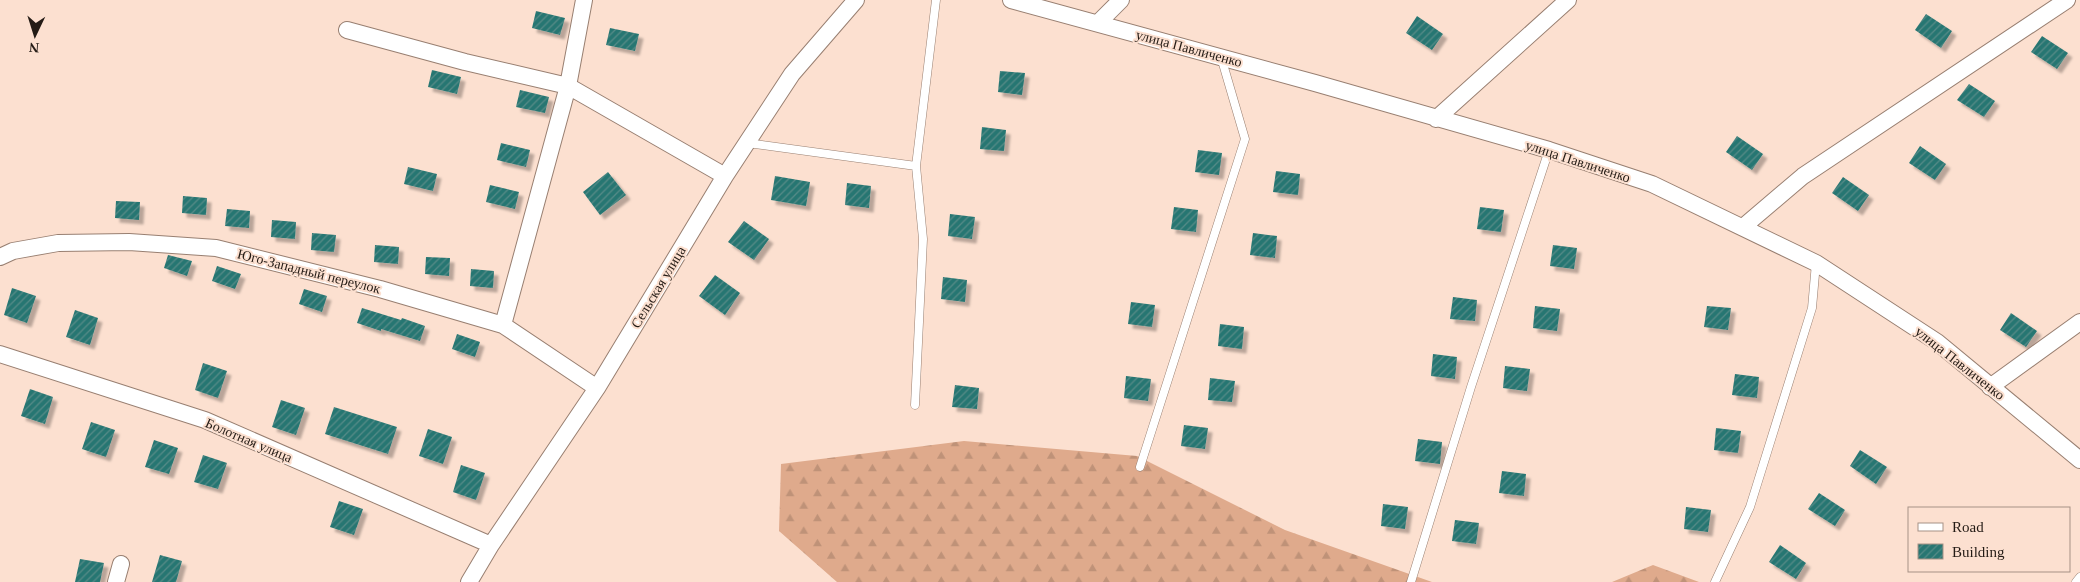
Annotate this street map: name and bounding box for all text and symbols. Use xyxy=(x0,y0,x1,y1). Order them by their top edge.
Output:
north arrow xyxy=(10,10,60,60)
street label: улица Павличенко xyxy=(1134,27,1244,70)
text: N xyxy=(29,40,40,55)
street label: улица Павличенко xyxy=(1524,137,1632,185)
street label: Сельская улица xyxy=(628,243,689,331)
street label: Юго-Западный переулок xyxy=(236,246,382,297)
street label: улица Павличенко xyxy=(1912,324,2007,403)
street label: Болотная улица xyxy=(203,415,295,466)
legend xyxy=(1908,507,2070,572)
text: Road xyxy=(1952,519,1984,535)
text: Building xyxy=(1952,544,2005,560)

